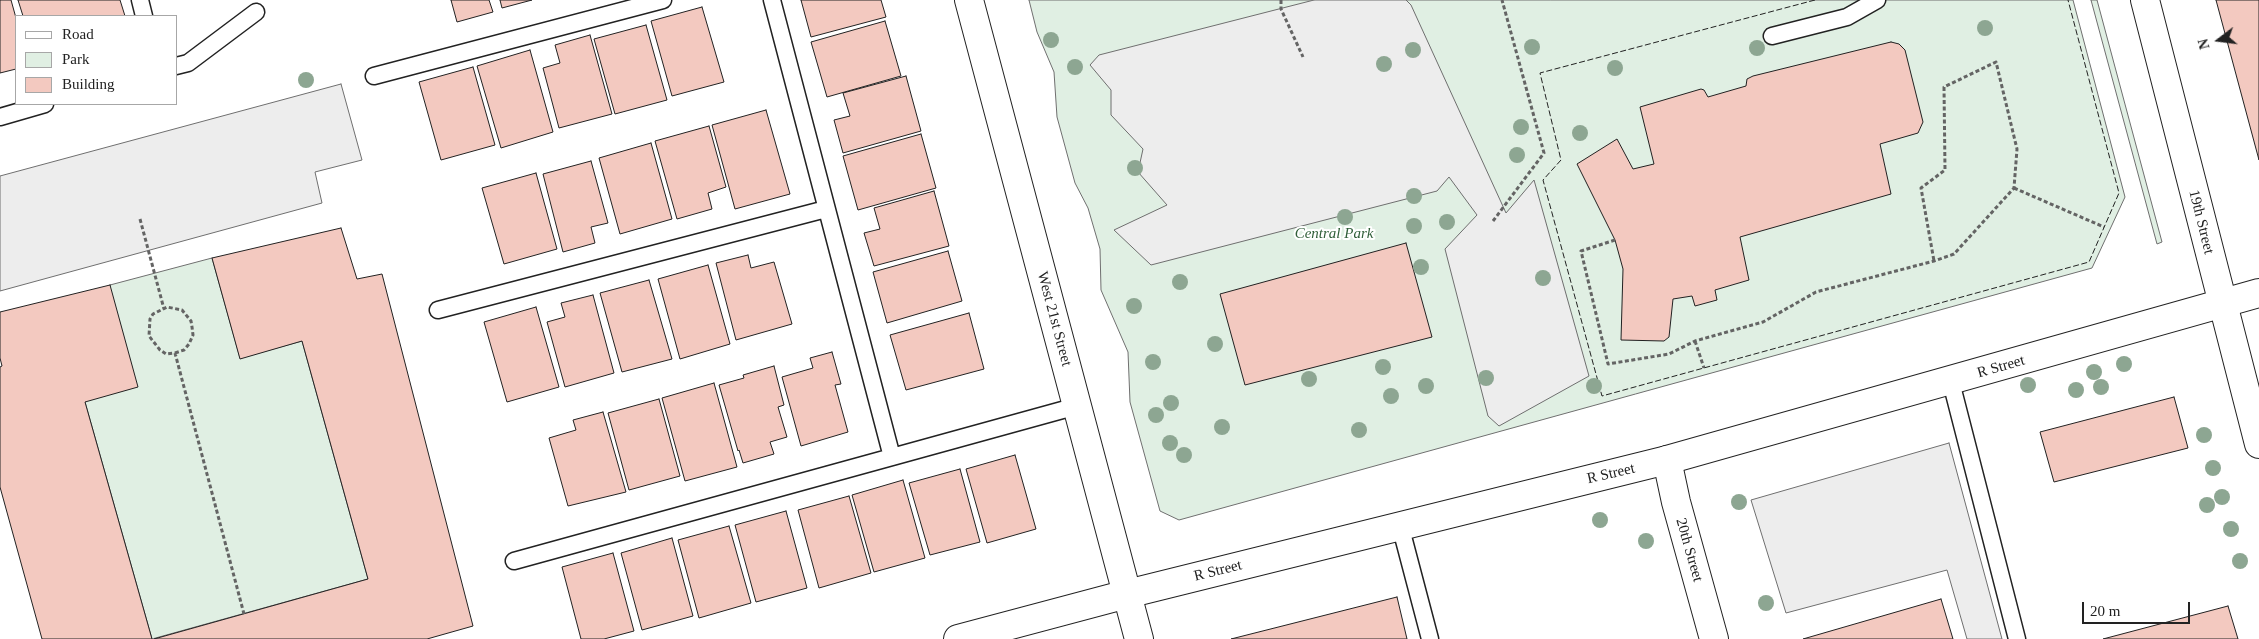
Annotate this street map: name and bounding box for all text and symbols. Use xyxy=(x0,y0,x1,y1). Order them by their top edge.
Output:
legend xyxy=(15,15,178,105)
north arrow xyxy=(2194,15,2244,65)
text: Road xyxy=(62,26,94,42)
text: N xyxy=(2195,37,2213,51)
text: Park xyxy=(62,51,90,67)
text: Building xyxy=(62,76,115,92)
street label: 19th Street xyxy=(2184,188,2218,256)
park label: Central Park xyxy=(1295,225,1373,243)
street label: West 21st Street xyxy=(1033,270,1075,368)
street label: R Street xyxy=(1975,352,2027,382)
street label: R Street xyxy=(1585,460,1637,488)
street label: 20th Street xyxy=(1671,516,1707,584)
street label: R Street xyxy=(1192,556,1244,586)
scale bar xyxy=(2084,592,2192,624)
text: 20 m xyxy=(2090,603,2120,619)

